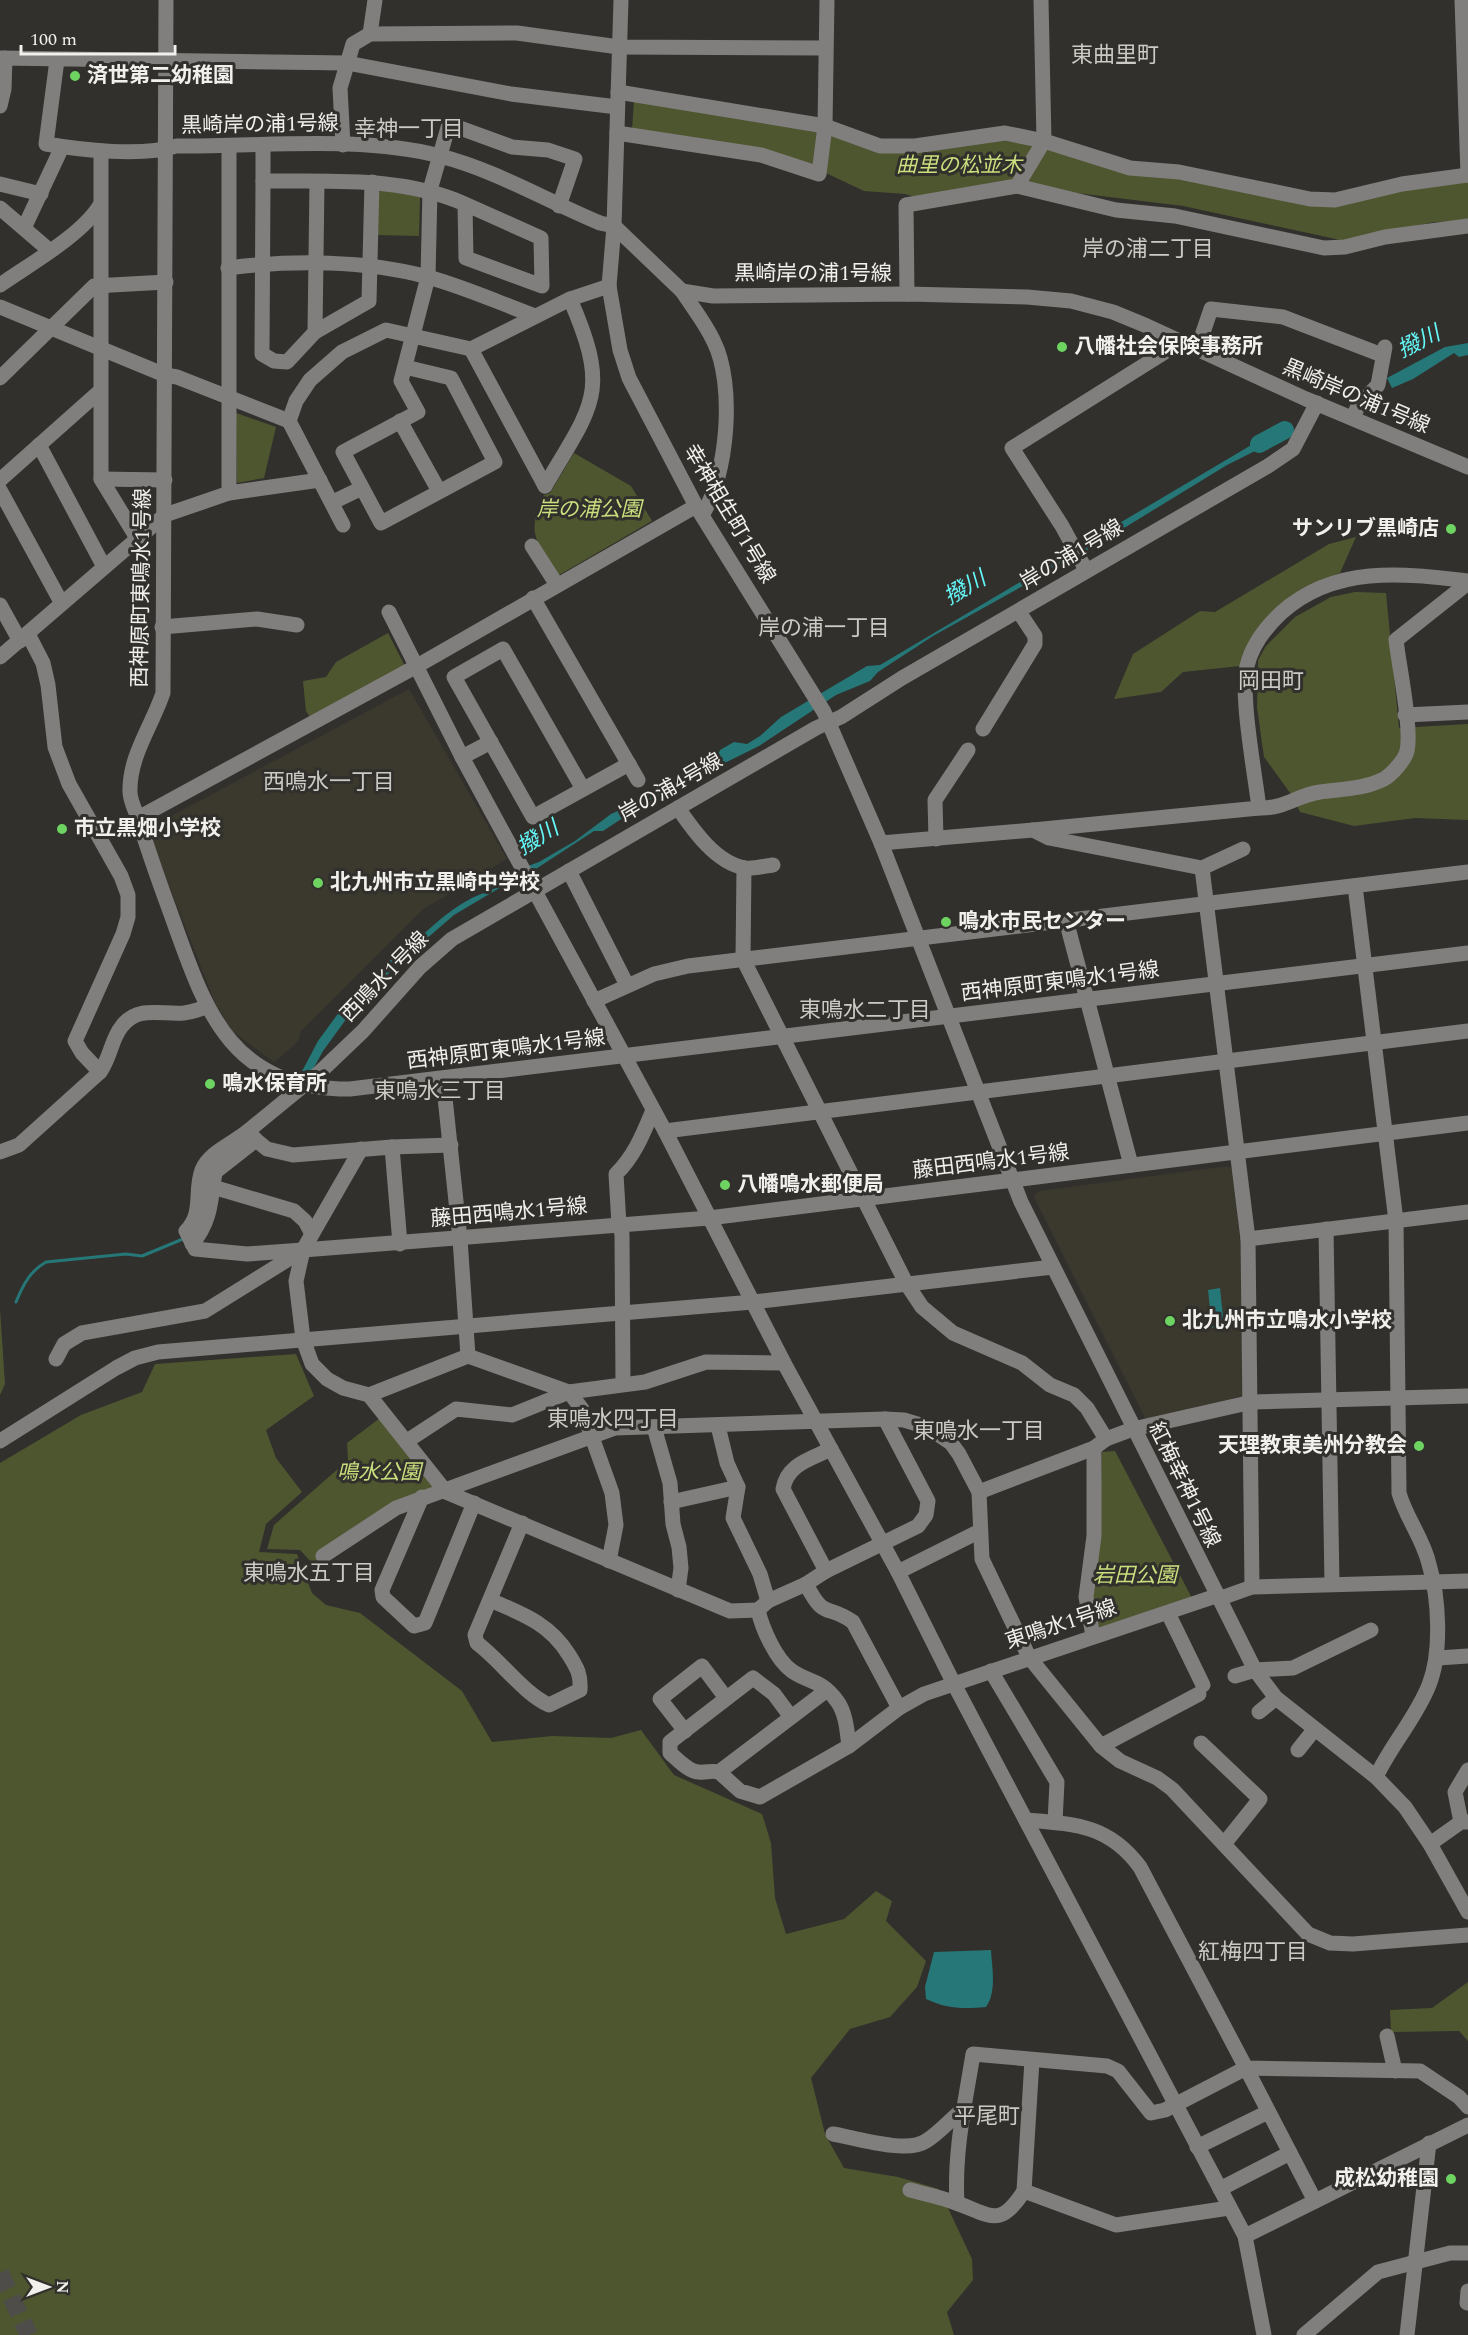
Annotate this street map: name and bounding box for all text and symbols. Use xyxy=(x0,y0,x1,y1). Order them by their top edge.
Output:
scale bar xyxy=(21,18,176,56)
text: 100 m xyxy=(30,26,77,53)
district label: 東曲里町 xyxy=(1071,39,1159,72)
place label: 済世第二幼稚園 xyxy=(87,60,234,92)
marker: 済世第二幼稚園 xyxy=(68,69,82,83)
street label: 黒崎岸の浦1号線 xyxy=(181,108,339,142)
district label: 幸神一丁目 xyxy=(354,113,464,146)
park label: 曲里の松並木 xyxy=(896,150,1024,182)
district label: 岸の浦二丁目 xyxy=(1082,233,1214,266)
street label: 黒崎岸の浦1号線 xyxy=(734,258,892,290)
water label: 撥川 xyxy=(1392,317,1448,366)
place label: 八幡社会保険事務所 xyxy=(1074,331,1263,363)
marker: 八幡社会保険事務所 xyxy=(1055,340,1069,354)
street label: 黒崎岸の浦1号線 xyxy=(1277,352,1435,442)
street label: 幸神相生町1号線 xyxy=(675,438,783,590)
street label: 西神原町東鳴水1号線 xyxy=(124,488,160,688)
park label: 岸の浦公園 xyxy=(537,494,644,526)
street label: 岸の浦1号線 xyxy=(1014,512,1130,598)
place label: サンリブ黒崎店 xyxy=(1292,513,1439,545)
marker: サンリブ黒崎店 xyxy=(1444,522,1458,536)
water label: 撥川 xyxy=(938,562,994,613)
district label: 岸の浦一丁目 xyxy=(758,612,890,645)
district label: 岡田町 xyxy=(1238,665,1304,698)
street label: 岸の浦4号線 xyxy=(613,745,729,831)
district label: 西鳴水一丁目 xyxy=(263,766,395,799)
water label: 撥川 xyxy=(511,811,567,863)
place label: 市立黒畑小学校 xyxy=(74,813,221,845)
marker: 市立黒畑小学校 xyxy=(55,822,69,836)
place label: 北九州市立黒崎中学校 xyxy=(330,867,540,899)
marker: 北九州市立黒崎中学校 xyxy=(311,876,325,890)
place label: 鳴水市民センター xyxy=(958,906,1126,938)
marker: 鳴水市民センター xyxy=(939,915,953,929)
street label: 西鳴水1号線 xyxy=(333,924,437,1030)
street label: 西神原町東鳴水1号線 xyxy=(959,954,1161,1010)
district label: 東鳴水二丁目 xyxy=(799,994,931,1027)
street label: 西神原町東鳴水1号線 xyxy=(405,1022,607,1078)
place label: 鳴水保育所 xyxy=(222,1068,327,1100)
district label: 東鳴水三丁目 xyxy=(374,1075,506,1108)
marker: 鳴水保育所 xyxy=(203,1077,217,1091)
street label: 藤田西鳴水1号線 xyxy=(911,1137,1071,1187)
place label: 八幡鳴水郵便局 xyxy=(737,1169,884,1201)
marker: 八幡鳴水郵便局 xyxy=(718,1178,732,1192)
street label: 藤田西鳴水1号線 xyxy=(429,1190,589,1236)
place label: 北九州市立鳴水小学校 xyxy=(1182,1305,1392,1337)
marker: 北九州市立鳴水小学校 xyxy=(1163,1314,1177,1328)
district label: 東鳴水四丁目 xyxy=(547,1403,679,1436)
district label: 東鳴水一丁目 xyxy=(913,1415,1045,1448)
street label: 紅梅幸神1号線 xyxy=(1140,1417,1228,1553)
place label: 天理教東美州分教会 xyxy=(1218,1430,1407,1462)
marker: 天理教東美州分教会 xyxy=(1412,1439,1426,1453)
park label: 鳴水公園 xyxy=(337,1457,424,1489)
district label: 東鳴水五丁目 xyxy=(243,1557,375,1590)
park label: 岩田公園 xyxy=(1093,1560,1180,1592)
street label: 東鳴水1号線 xyxy=(1001,1592,1121,1658)
district label: 紅梅四丁目 xyxy=(1198,1936,1308,1969)
district label: 平尾町 xyxy=(954,2100,1020,2133)
place label: 成松幼稚園 xyxy=(1334,2163,1439,2195)
marker: 成松幼稚園 xyxy=(1444,2172,1458,2186)
north arrow xyxy=(18,2257,78,2317)
text: N xyxy=(50,2280,74,2294)

